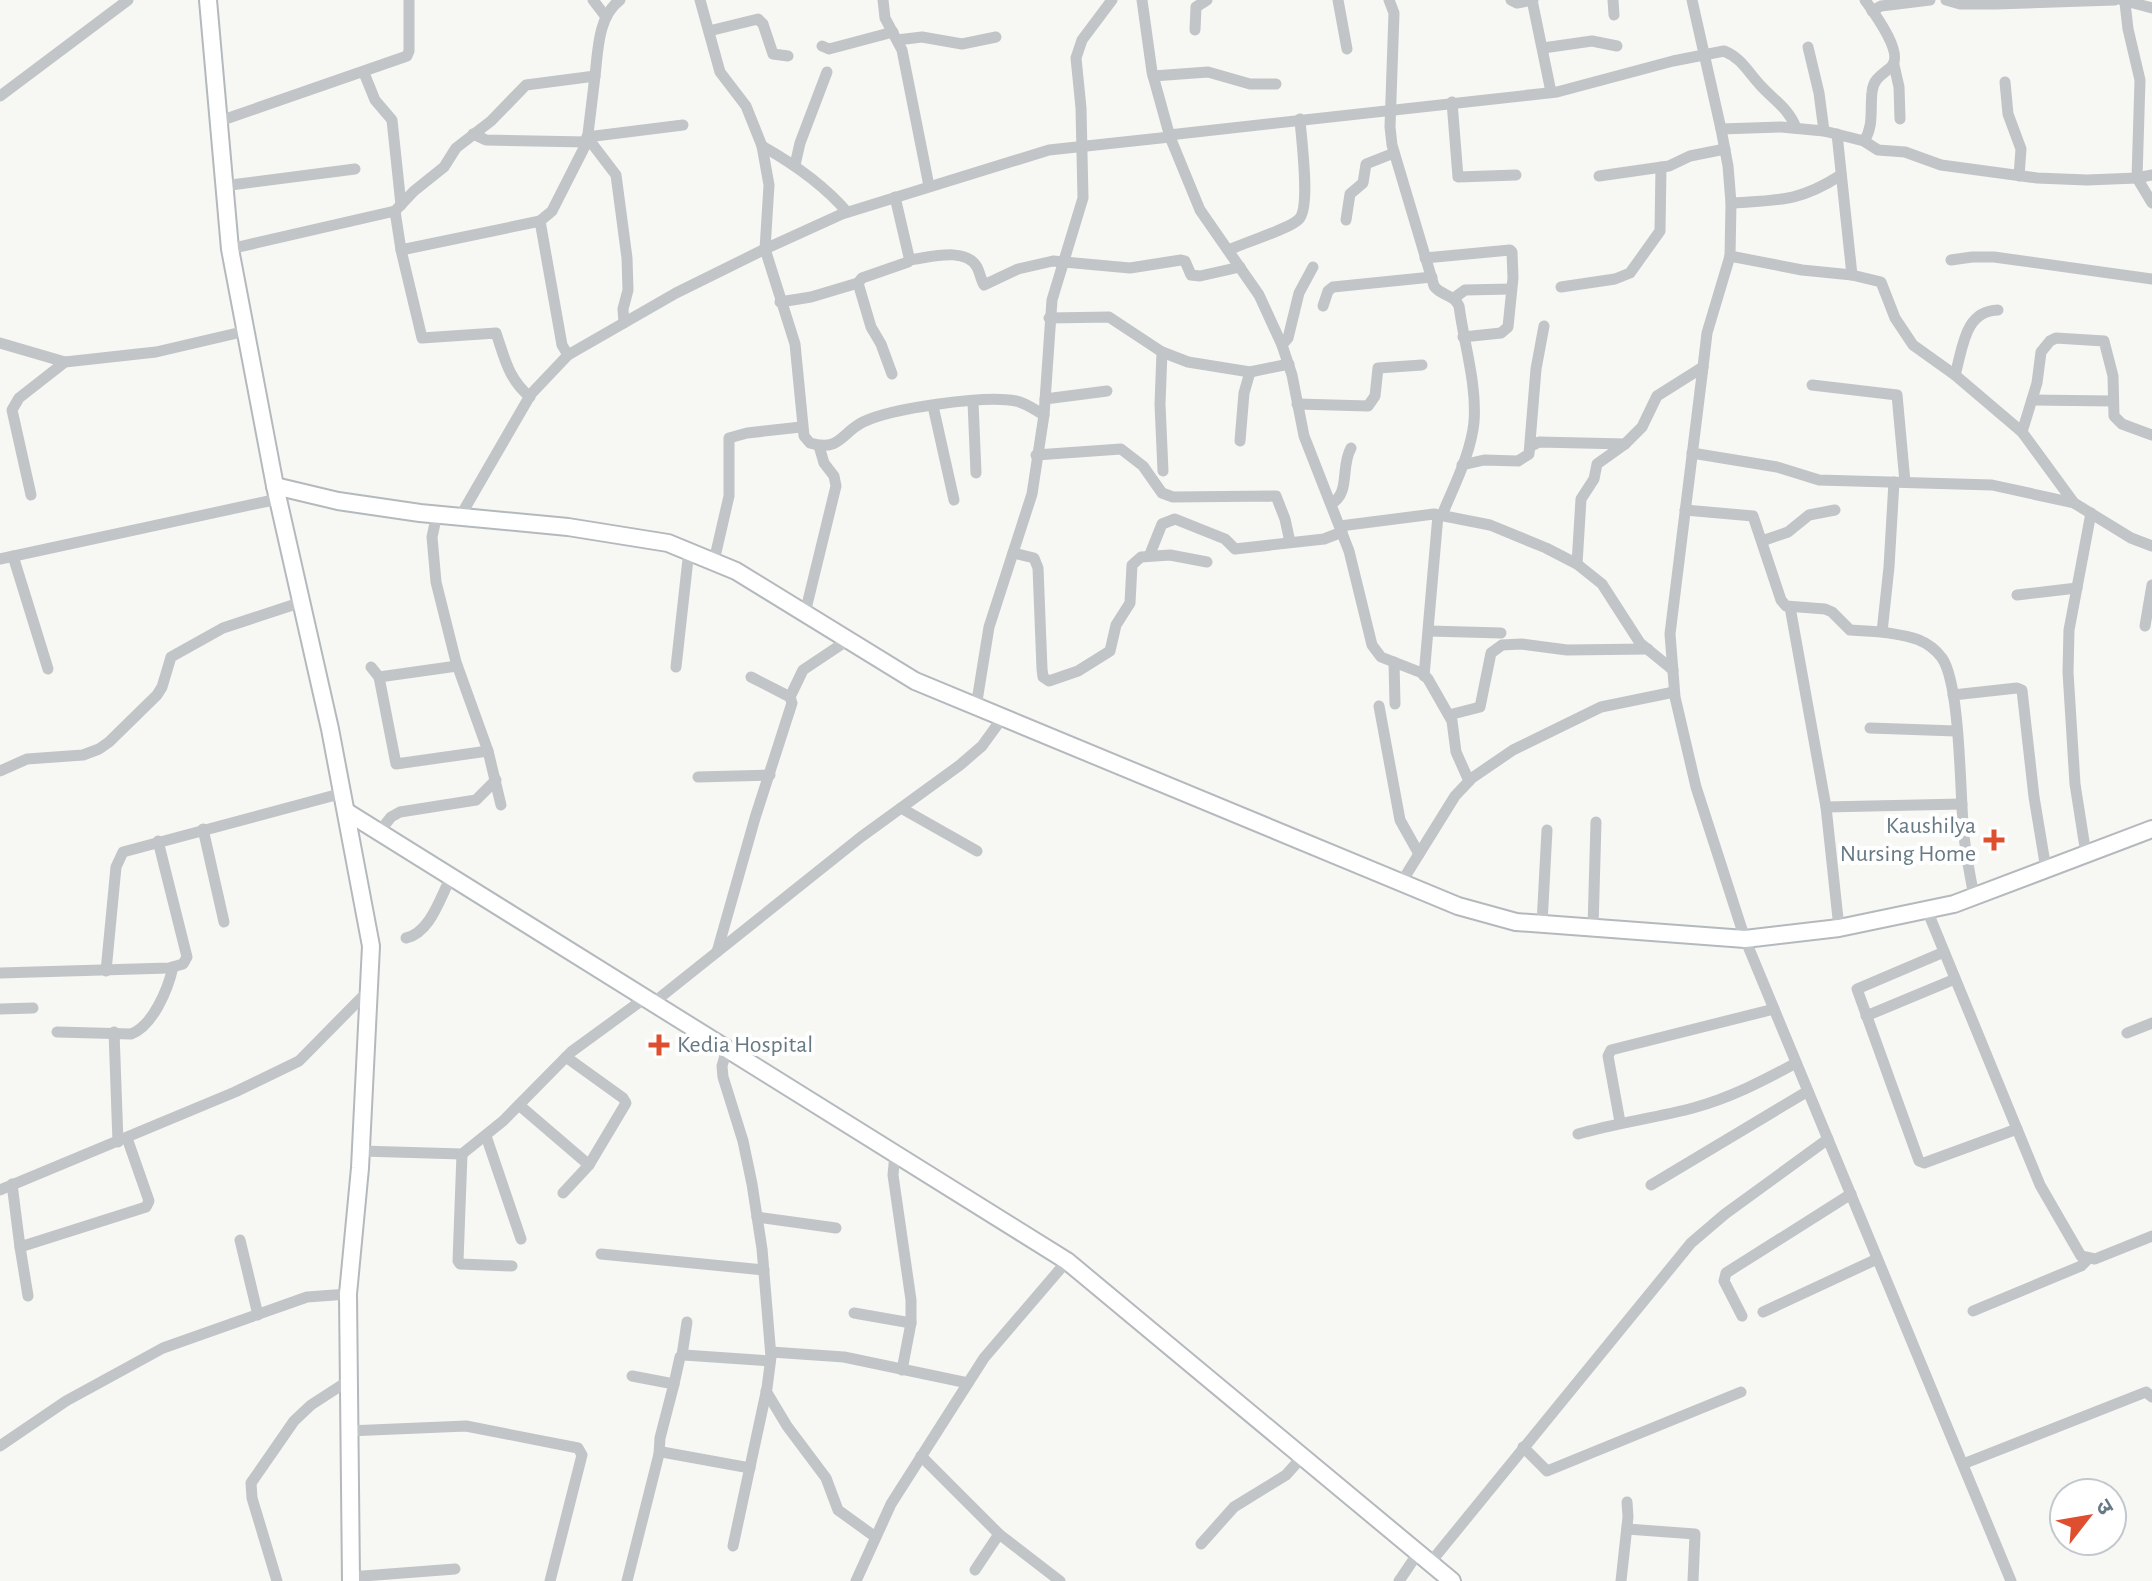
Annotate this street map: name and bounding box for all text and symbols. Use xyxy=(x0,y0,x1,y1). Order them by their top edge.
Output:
place label: Kaushilya Nursing Home xyxy=(1840,814,1976,866)
marker: Kaushilya Nursing Home xyxy=(1983,829,2005,851)
place label: Kedia Hospital xyxy=(677,1033,813,1057)
marker: Kedia Hospital xyxy=(648,1034,670,1056)
north arrow xyxy=(2048,1477,2128,1557)
text: उ xyxy=(2092,1496,2118,1519)

